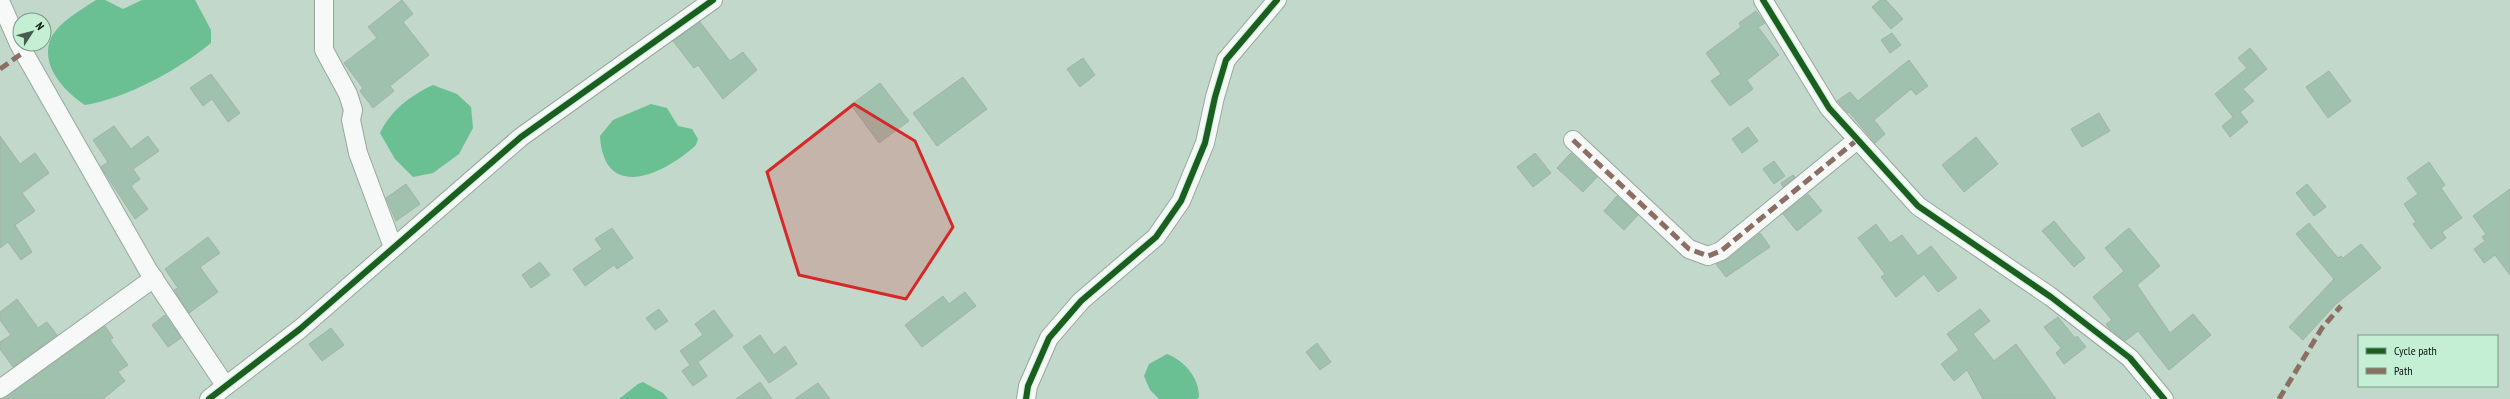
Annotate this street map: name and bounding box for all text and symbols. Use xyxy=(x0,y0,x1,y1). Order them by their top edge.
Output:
north arrow xyxy=(12,12,52,52)
text: N xyxy=(33,20,48,33)
legend xyxy=(2358,335,2498,387)
text: Cycle path xyxy=(2394,343,2437,358)
text: Path xyxy=(2394,363,2412,378)

